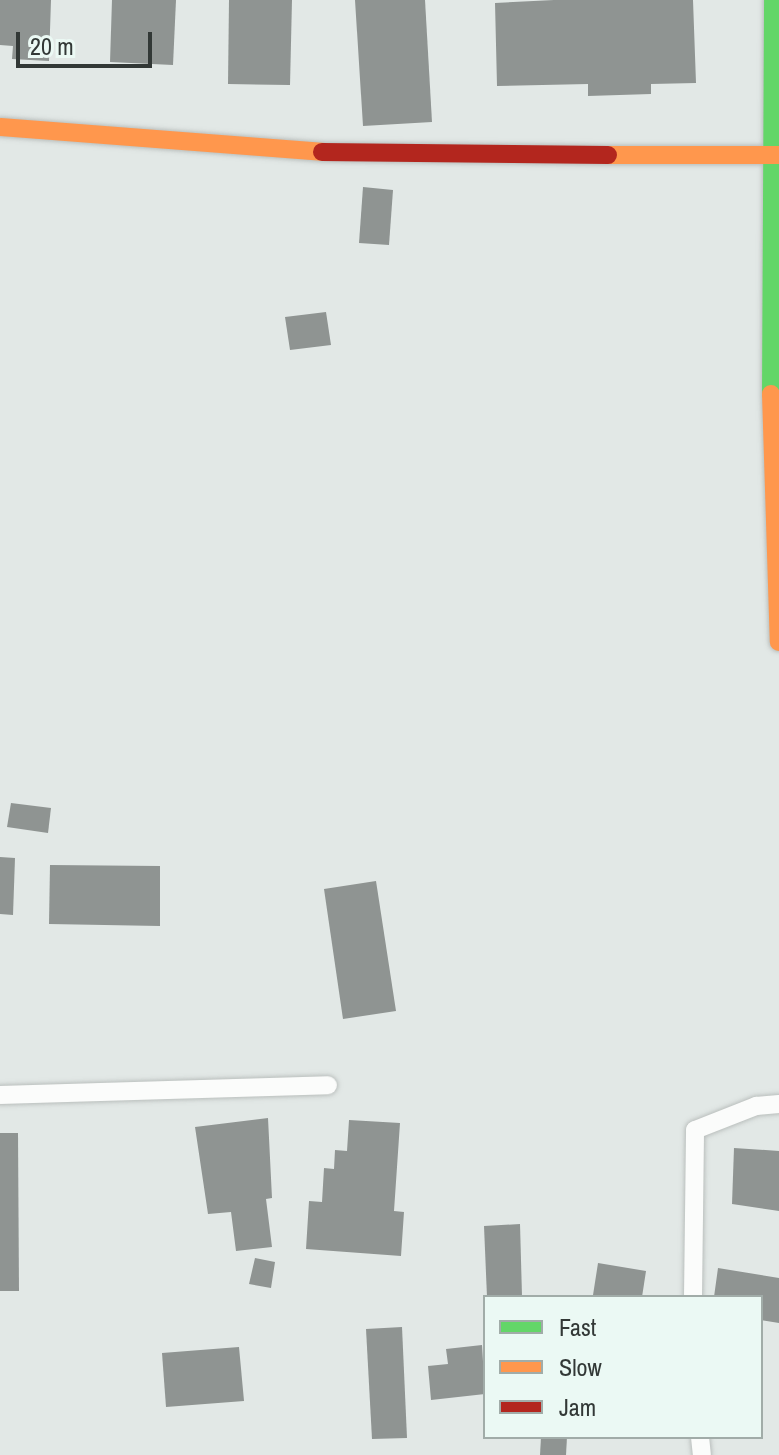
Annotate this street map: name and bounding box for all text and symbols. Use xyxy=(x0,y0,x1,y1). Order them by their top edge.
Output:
scale bar xyxy=(20,16,156,66)
text: 20 m xyxy=(30,30,74,62)
legend xyxy=(483,1295,763,1439)
text: Fast xyxy=(559,1311,596,1343)
text: Slow xyxy=(559,1351,602,1383)
text: Jam xyxy=(559,1391,596,1423)

